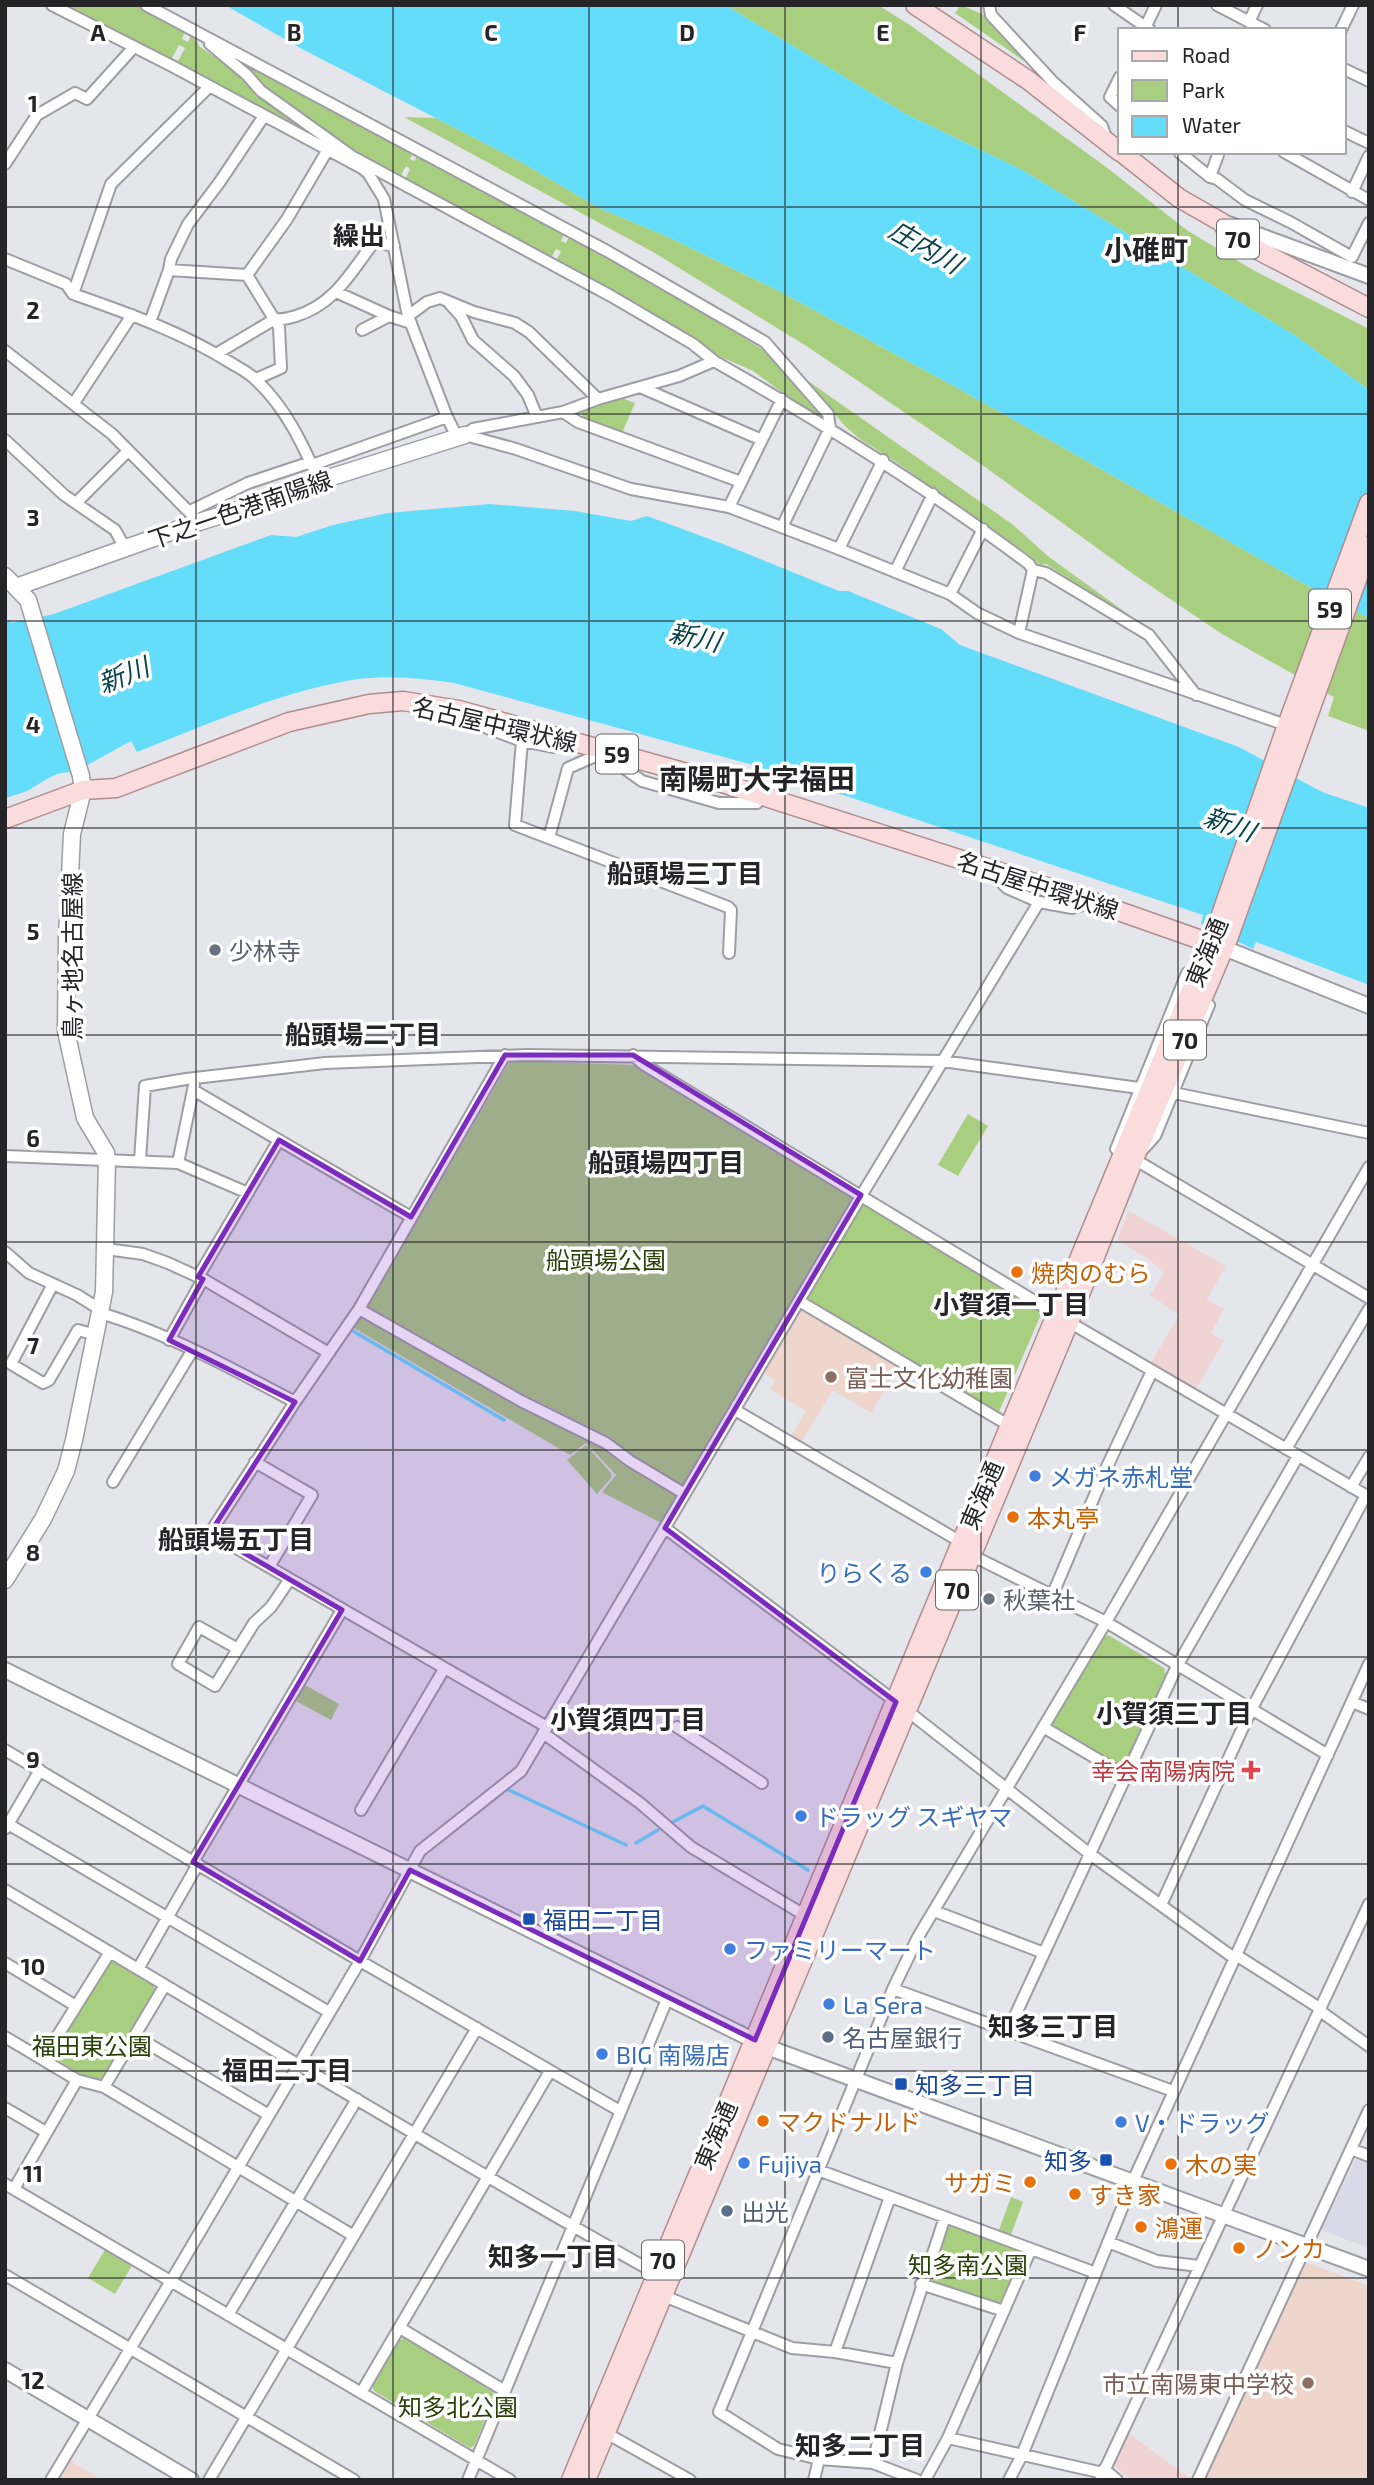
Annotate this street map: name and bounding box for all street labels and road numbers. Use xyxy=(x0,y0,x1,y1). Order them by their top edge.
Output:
road number: 70 xyxy=(1217,220,1259,258)
street label: 下之一色港南陽線 xyxy=(145,464,335,554)
road number: 59 xyxy=(1309,590,1351,628)
street label: 名古屋中環状線 xyxy=(410,691,580,757)
road number: 59 xyxy=(596,734,638,774)
street label: 名古屋中環状線 xyxy=(954,845,1122,925)
street label: 鳥ヶ地名古屋線 xyxy=(57,872,86,1040)
street label: 東海通 xyxy=(1179,913,1233,991)
road number: 70 xyxy=(1164,1021,1206,1060)
street label: 東海通 xyxy=(954,1456,1008,1534)
road number: 70 xyxy=(936,1570,978,1610)
street label: 東海通 xyxy=(688,2096,742,2174)
road number: 70 xyxy=(642,2240,684,2280)

